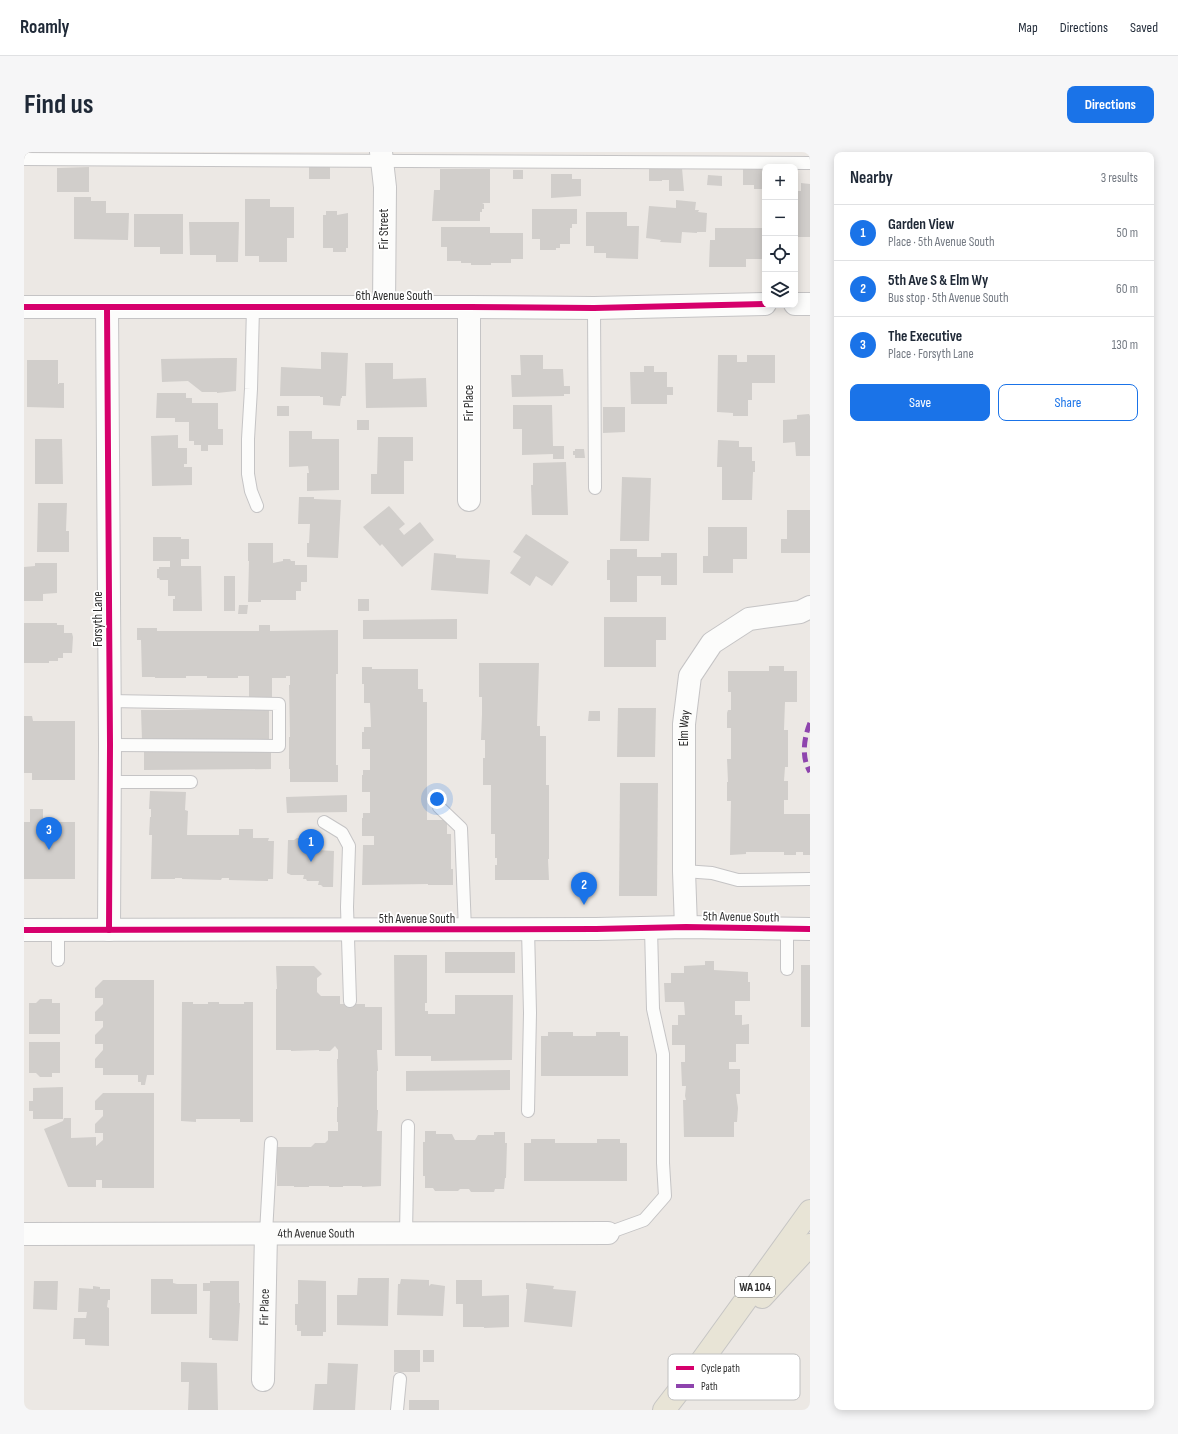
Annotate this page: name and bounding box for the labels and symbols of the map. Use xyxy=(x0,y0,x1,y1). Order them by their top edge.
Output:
street label: Fir Street xyxy=(376,209,392,249)
street label: 6th Avenue South xyxy=(355,288,433,304)
street label: Fir Place xyxy=(461,385,477,421)
street label: Forsyth Lane xyxy=(90,591,106,647)
street label: Elm Way xyxy=(676,709,694,746)
your location xyxy=(427,789,447,809)
pin: 3 xyxy=(36,817,62,850)
pin: 1 xyxy=(298,829,324,862)
pin: 2 xyxy=(571,872,597,905)
street label: 5th Avenue South xyxy=(703,908,779,926)
street label: 5th Avenue South xyxy=(379,911,455,927)
street label: 4th Avenue South xyxy=(278,1225,354,1242)
road number: WA 104 xyxy=(735,1277,775,1297)
street label: Fir Place xyxy=(256,1289,273,1326)
legend xyxy=(668,1354,800,1400)
text: Cycle path xyxy=(701,1362,740,1375)
text: Path xyxy=(701,1380,718,1393)

